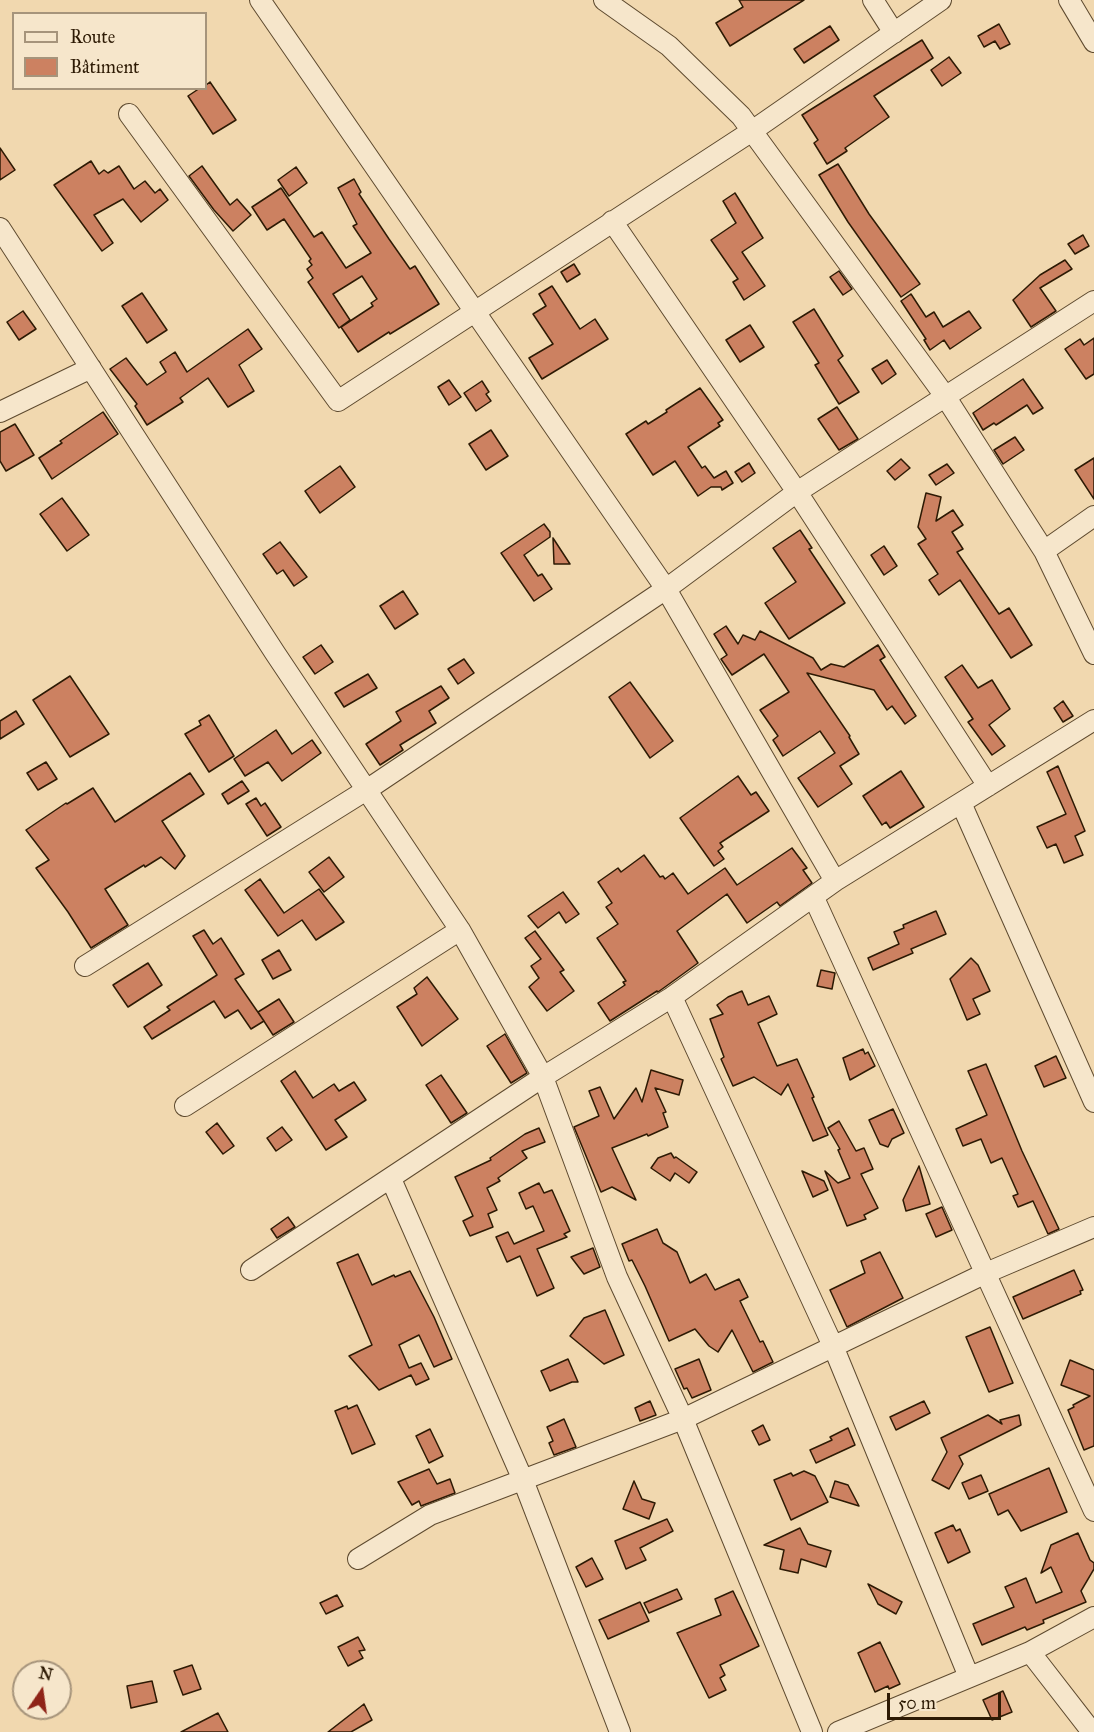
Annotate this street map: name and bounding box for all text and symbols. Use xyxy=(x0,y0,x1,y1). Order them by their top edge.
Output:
legend xyxy=(12,12,207,90)
text: Route xyxy=(70,26,115,48)
text: Bâtiment xyxy=(70,56,139,78)
north arrow xyxy=(12,1660,72,1720)
text: N xyxy=(37,1663,54,1685)
scale bar xyxy=(890,1681,1004,1719)
text: 50 m xyxy=(898,1692,936,1714)

